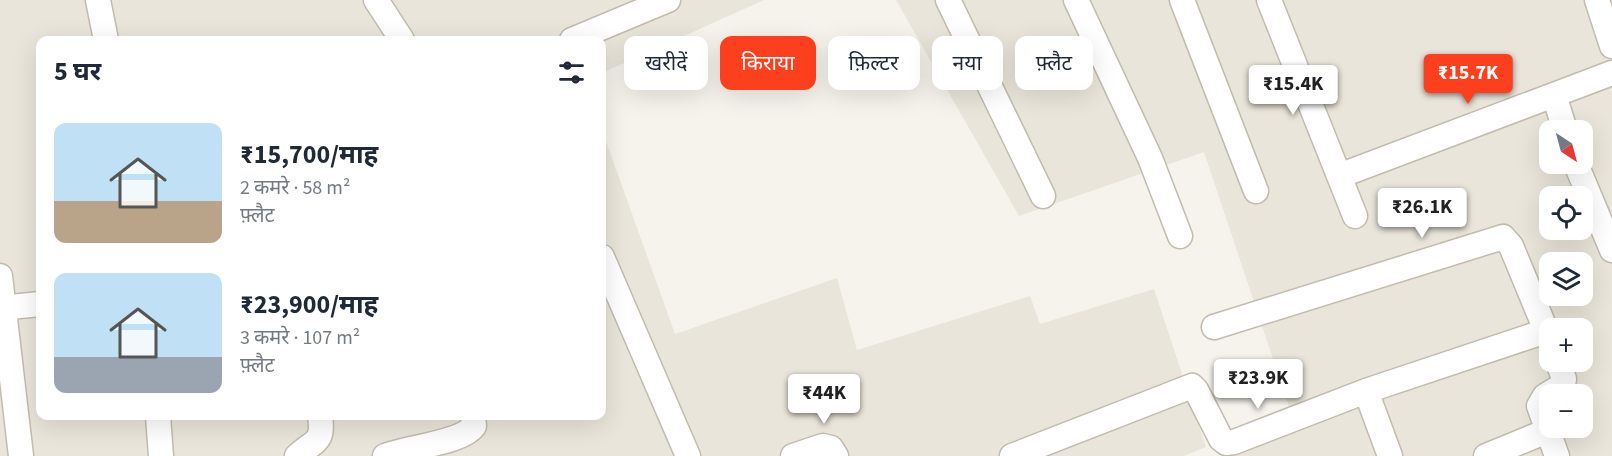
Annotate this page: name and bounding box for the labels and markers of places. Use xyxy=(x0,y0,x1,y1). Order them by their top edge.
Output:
pin: ₹15.7K xyxy=(1419,54,1517,105)
pin: ₹15.4K xyxy=(1244,65,1342,116)
pin: ₹26.1K xyxy=(1373,188,1471,239)
pin: ₹23.9K xyxy=(1209,359,1307,410)
pin: ₹44K xyxy=(788,374,860,425)

